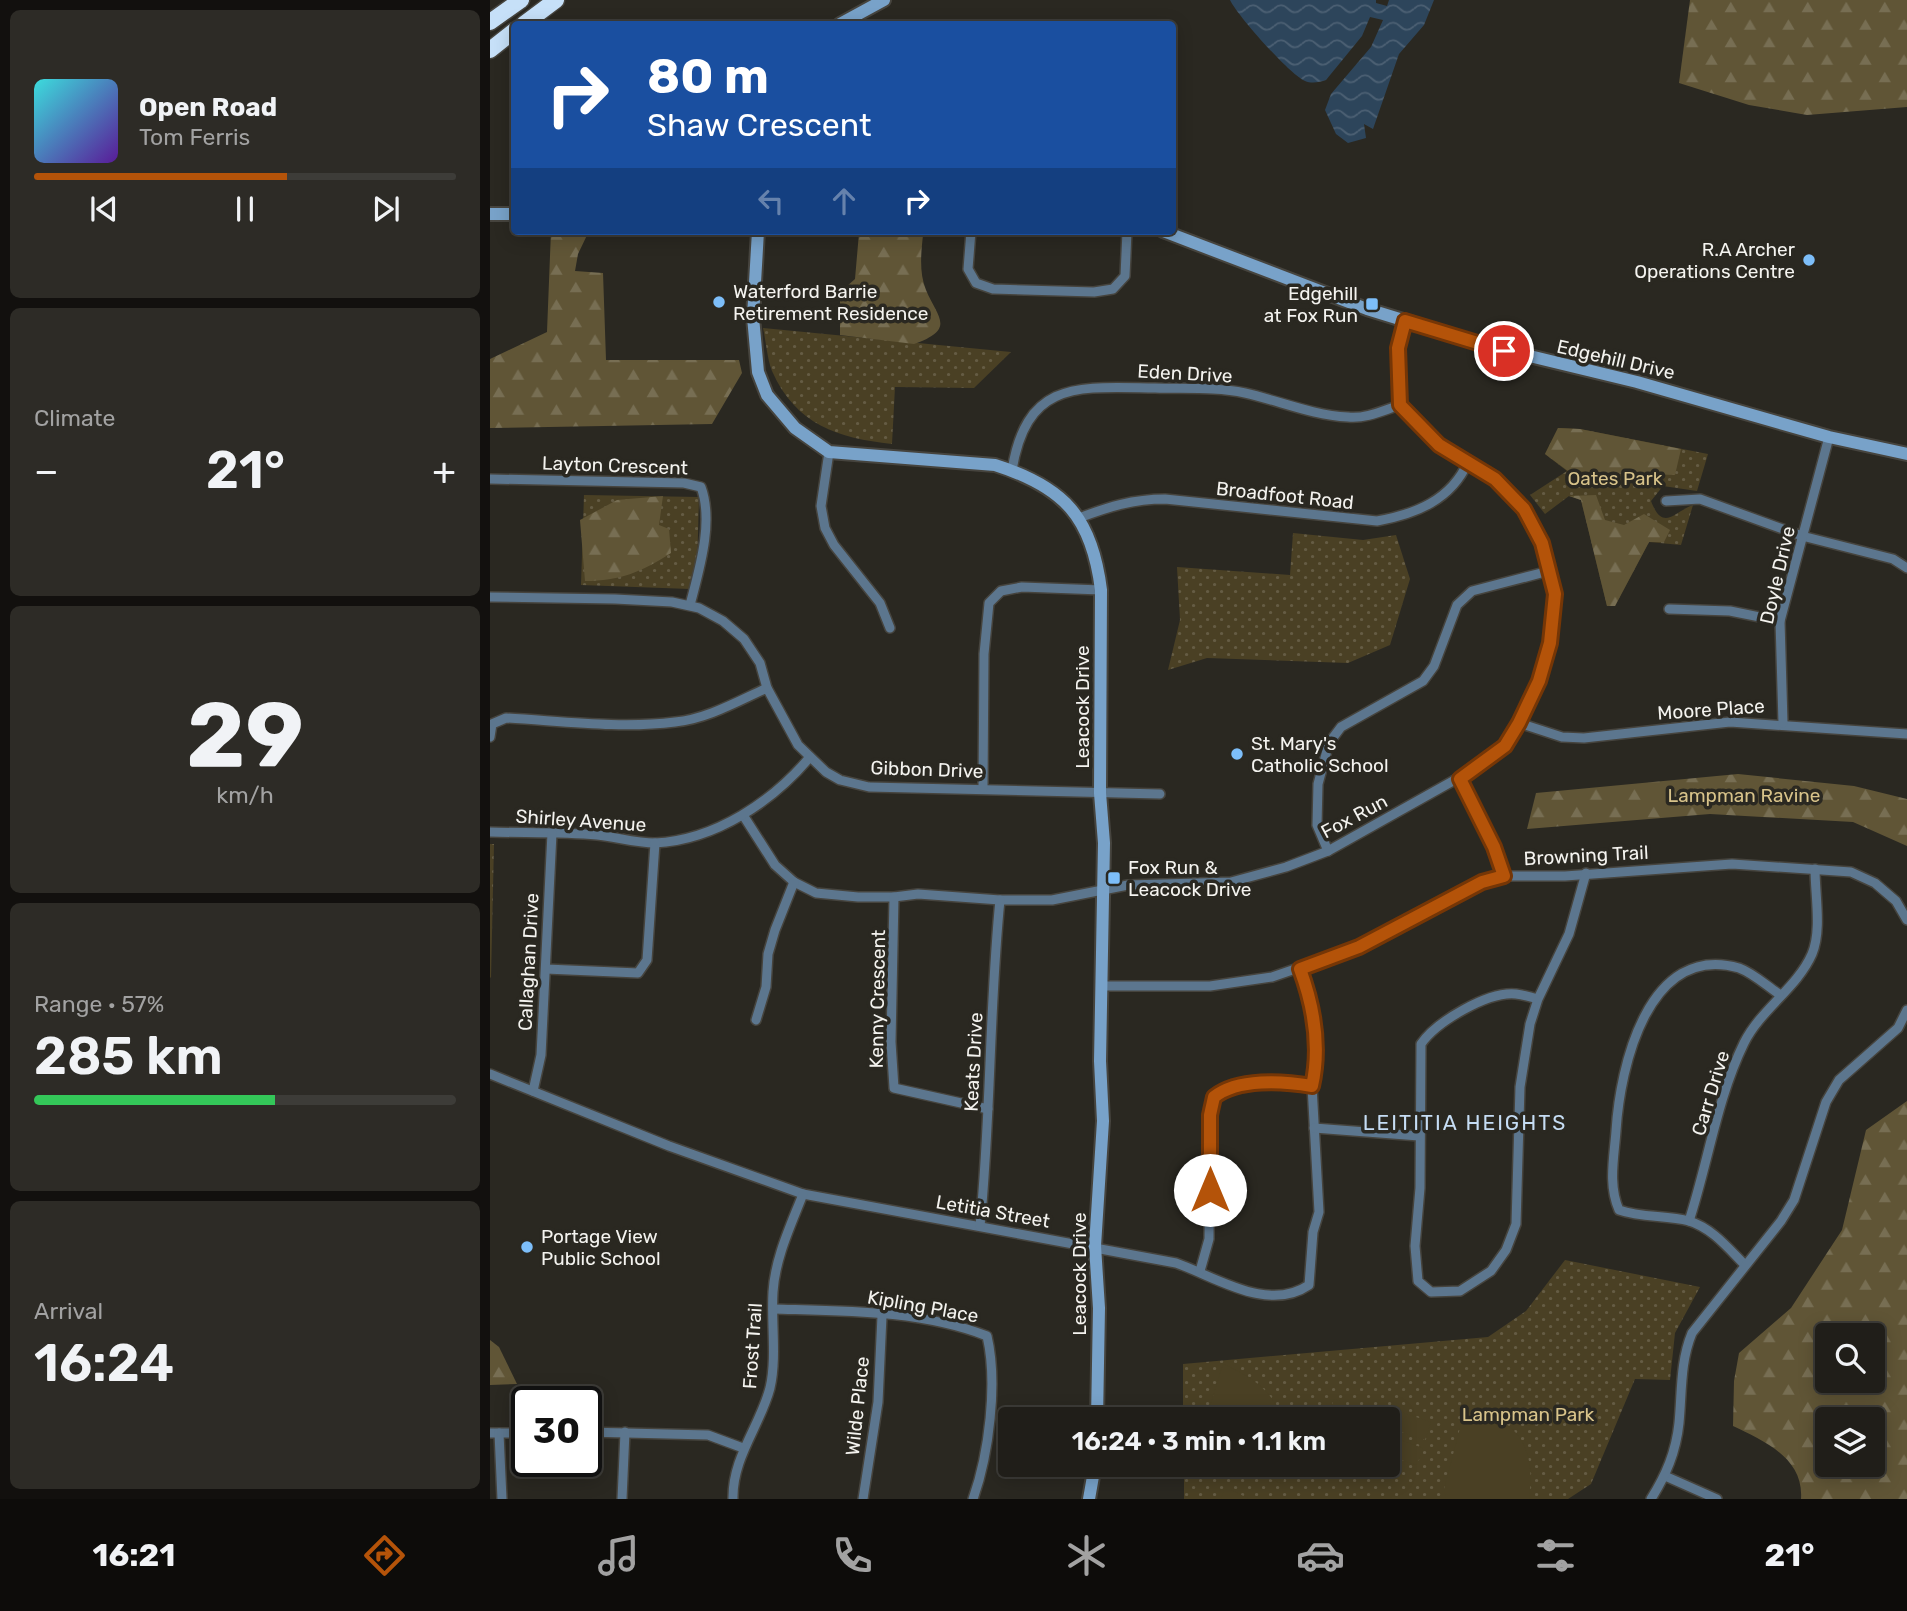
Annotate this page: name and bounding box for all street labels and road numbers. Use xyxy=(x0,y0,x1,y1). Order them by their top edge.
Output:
street label: Edgehill Drive xyxy=(1555,335,1677,384)
street label: Eden Drive xyxy=(1137,360,1233,387)
street label: Layton Crescent xyxy=(542,451,689,480)
street label: Broadfoot Road xyxy=(1215,477,1355,514)
street label: Doyle Drive xyxy=(1755,524,1800,626)
street label: Leacock Drive xyxy=(1071,645,1094,769)
street label: Moore Place xyxy=(1657,694,1766,725)
street label: Gibbon Drive xyxy=(870,756,984,783)
street label: Fox Run xyxy=(1317,789,1391,843)
street label: Shirley Avenue xyxy=(515,804,647,837)
street label: Browning Trail xyxy=(1523,841,1649,870)
street label: Callaghan Drive xyxy=(513,892,544,1032)
street label: Kenny Crescent xyxy=(865,929,890,1069)
street label: Keats Drive xyxy=(959,1012,988,1112)
street label: Carr Drive xyxy=(1687,1048,1734,1138)
street label: Letitia Street xyxy=(934,1190,1052,1233)
street label: Leacock Drive xyxy=(1068,1212,1091,1336)
street label: Kipling Place xyxy=(866,1285,980,1328)
street label: Frost Trail xyxy=(738,1302,767,1390)
street label: Wilde Place xyxy=(841,1355,874,1457)

